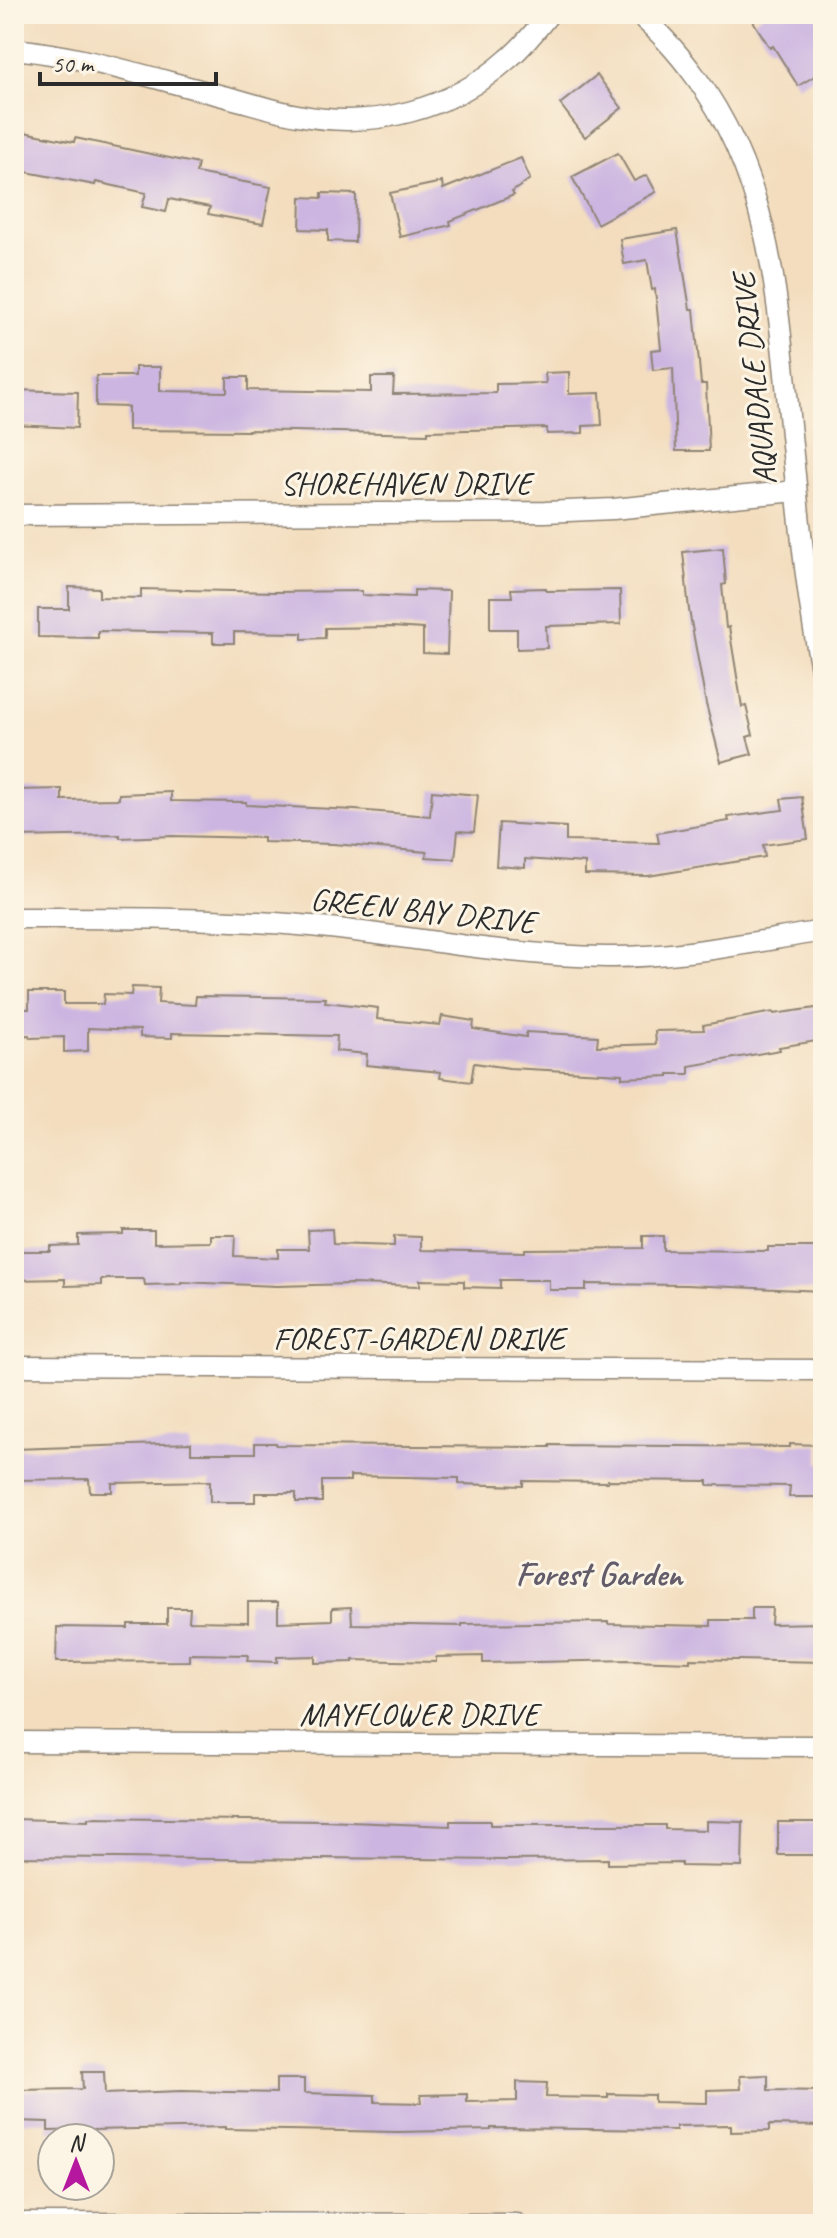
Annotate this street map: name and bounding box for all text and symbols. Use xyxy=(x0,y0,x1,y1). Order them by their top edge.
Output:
scale bar xyxy=(40,36,216,86)
text: 50 m xyxy=(52,49,95,79)
street label: AQUADALE DRIVE xyxy=(723,267,786,487)
street label: SHOREHAVEN DRIVE xyxy=(280,463,536,504)
street label: GREEN BAY DRIVE xyxy=(309,878,542,943)
street label: FOREST-GARDEN DRIVE xyxy=(273,1318,569,1359)
district label: Forest Garden xyxy=(516,1552,685,1595)
street label: MAYFLOWER DRIVE xyxy=(299,1694,543,1735)
north arrow xyxy=(36,2122,116,2202)
text: N xyxy=(69,2129,86,2157)

